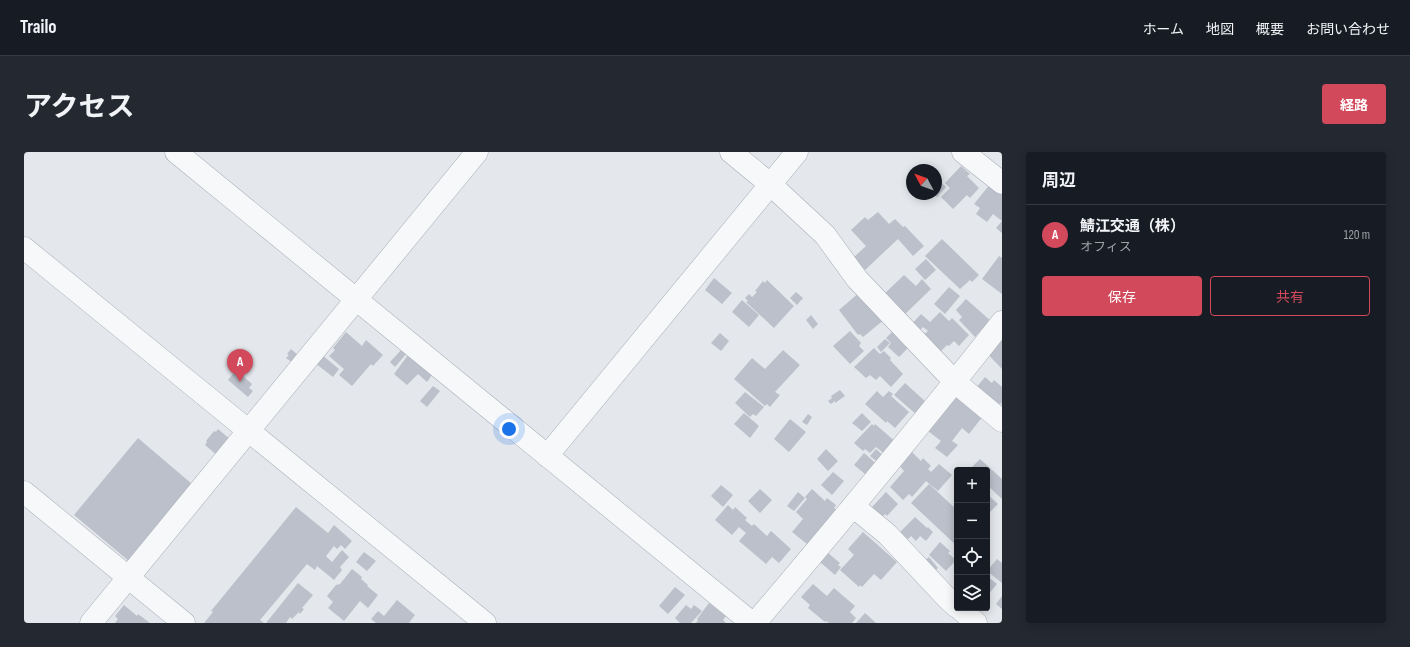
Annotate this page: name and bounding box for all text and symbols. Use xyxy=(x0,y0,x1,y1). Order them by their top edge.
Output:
text: Trailo xyxy=(20,16,57,39)
text: ホーム xyxy=(1142,21,1184,38)
text: 地図 xyxy=(1206,21,1234,38)
text: 概要 xyxy=(1256,21,1284,38)
text: お問い合わせ xyxy=(1306,21,1390,38)
button: 経路 xyxy=(1322,84,1386,124)
text: アクセス xyxy=(24,91,135,124)
north arrow xyxy=(906,164,942,200)
text: 周辺 xyxy=(1042,171,1076,191)
text: 鯖江交通（株） xyxy=(1080,217,1185,236)
text: A xyxy=(1052,227,1058,243)
text: 120 m xyxy=(1344,227,1370,243)
text: オフィス xyxy=(1080,239,1132,255)
button: 保存 xyxy=(1042,276,1202,316)
button: 共有 xyxy=(1210,276,1370,316)
pin: A xyxy=(227,349,253,382)
your location xyxy=(499,419,519,439)
map controls xyxy=(954,467,990,611)
button: + xyxy=(954,467,990,503)
button: − xyxy=(954,503,990,539)
button: locate xyxy=(954,539,990,575)
button: layers xyxy=(954,575,990,611)

